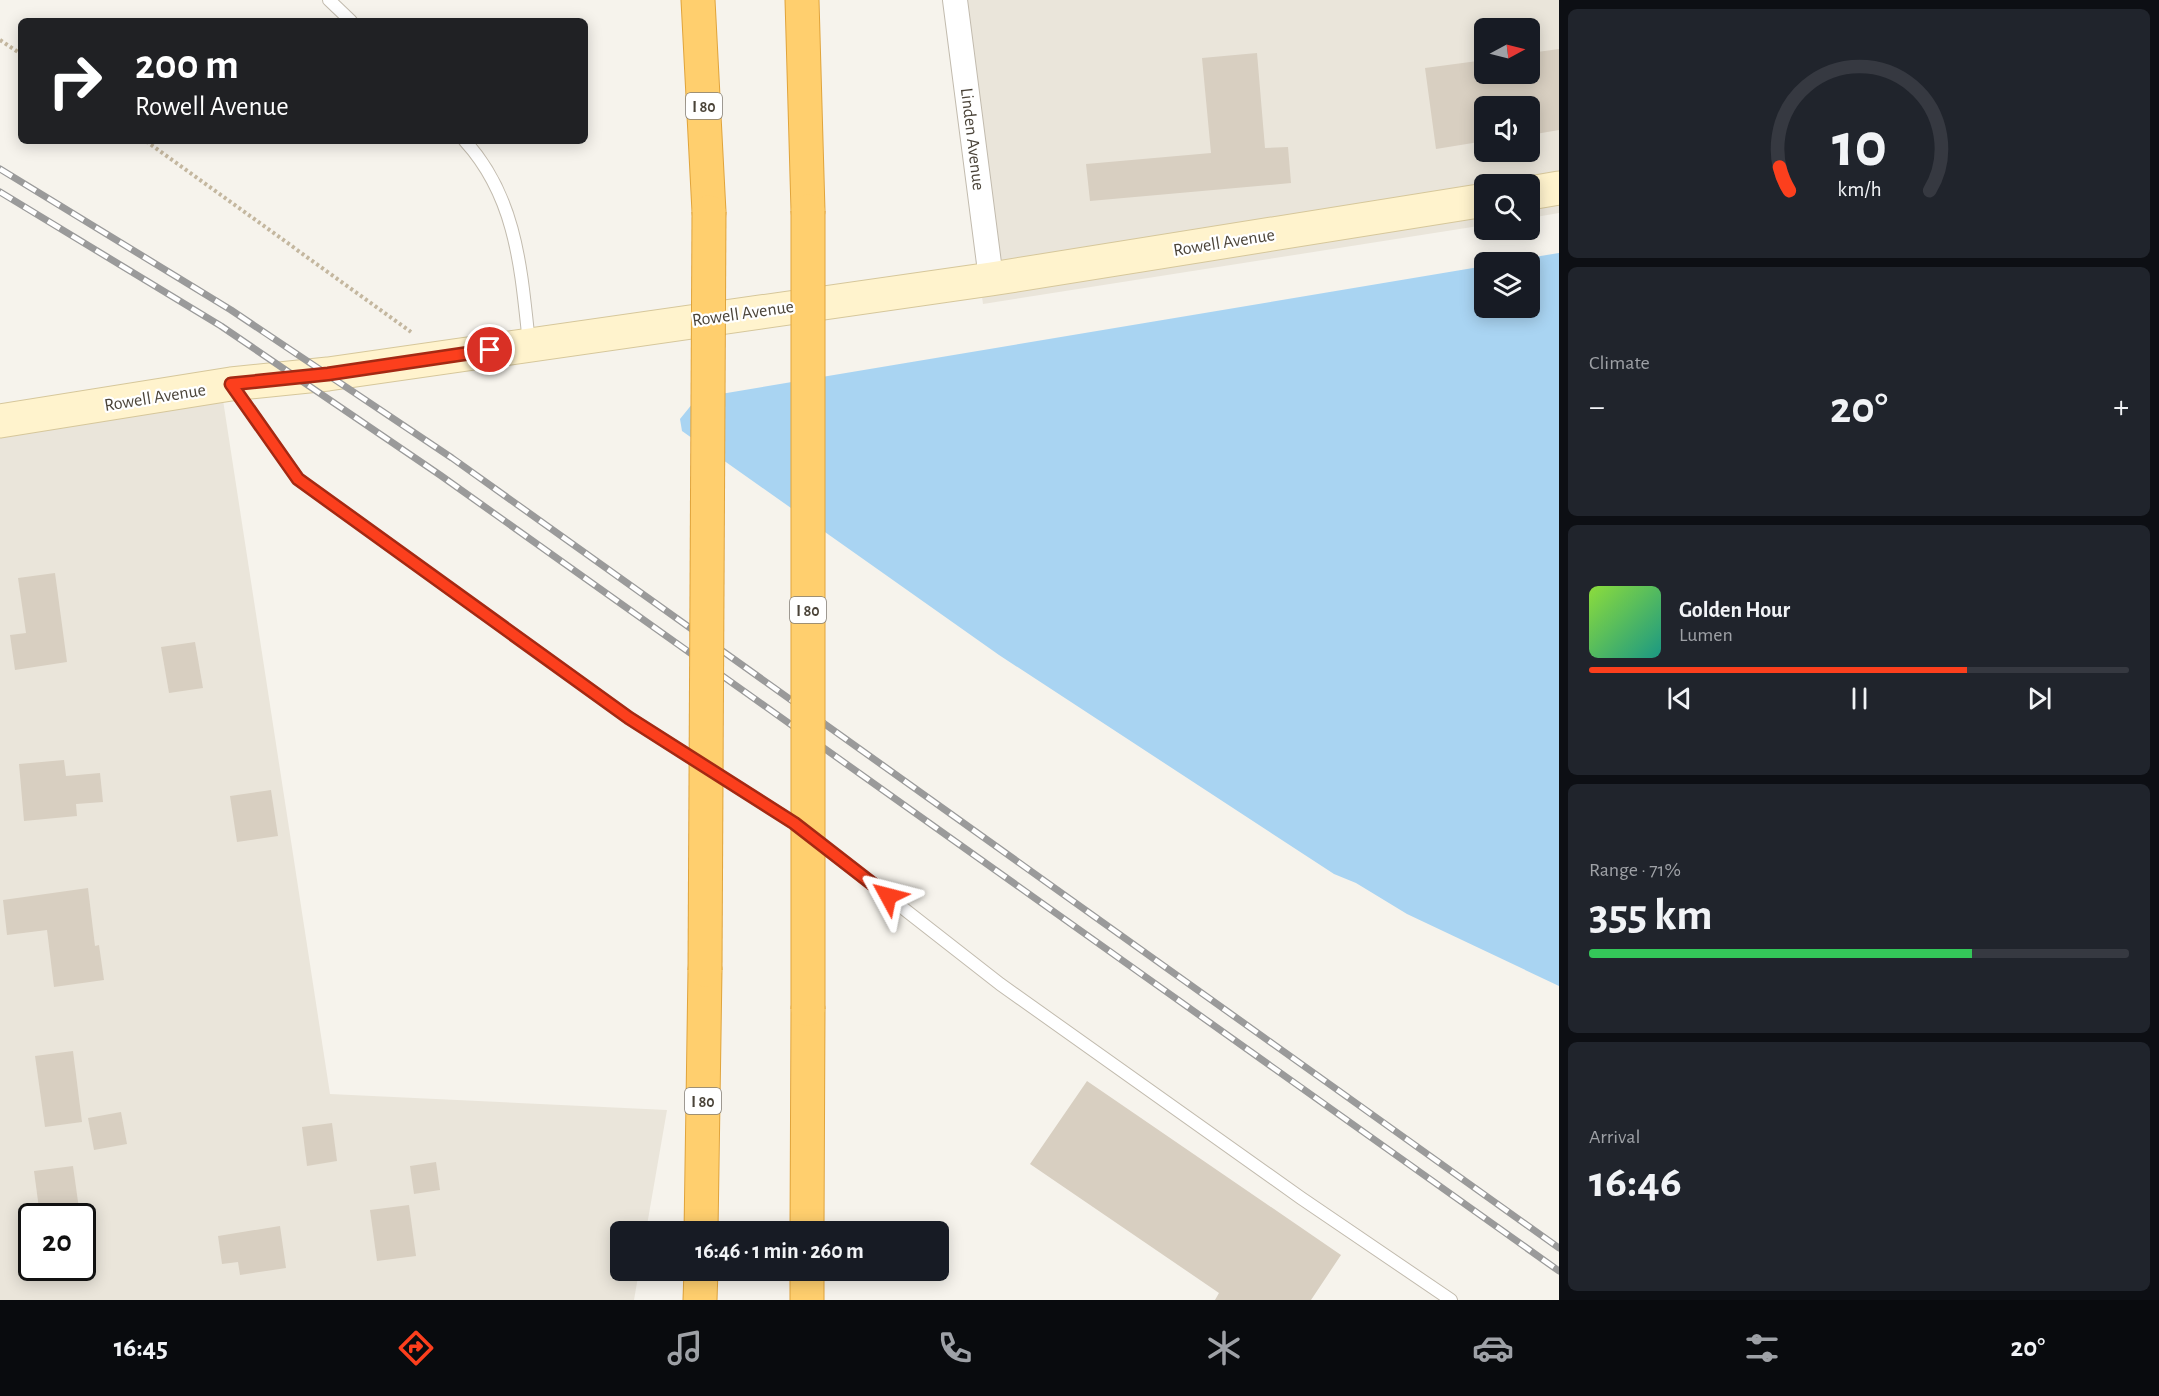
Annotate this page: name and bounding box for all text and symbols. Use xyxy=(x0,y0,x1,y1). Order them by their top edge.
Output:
north arrow xyxy=(1474,18,1540,84)
map controls xyxy=(1474,18,1540,318)
icon: right xyxy=(36,42,114,120)
text: 200 m xyxy=(135,44,239,86)
street label: Linden Avenue xyxy=(957,87,987,192)
text: Rowell Avenue xyxy=(135,93,289,120)
road number: I 80 xyxy=(686,93,722,119)
button: sound xyxy=(1474,96,1540,162)
text: 10 xyxy=(1832,115,1886,177)
button: search xyxy=(1474,174,1540,240)
text: km/h xyxy=(1837,179,1881,200)
street label: Rowell Avenue xyxy=(1172,226,1276,260)
button: layers xyxy=(1474,252,1540,318)
street label: Rowell Avenue xyxy=(691,298,795,330)
pin xyxy=(464,324,515,375)
icon: arrive xyxy=(473,333,506,366)
text: Climate xyxy=(1589,353,1650,373)
street label: Rowell Avenue xyxy=(103,381,207,415)
text: 20° xyxy=(1830,386,1888,431)
text: − xyxy=(1589,391,1605,424)
text: + xyxy=(2113,391,2129,424)
road number: I 80 xyxy=(790,597,826,623)
text: Golden Hour xyxy=(1679,599,1790,621)
text: Lumen xyxy=(1679,625,1733,645)
icon: previous xyxy=(1663,682,1696,715)
icon: pause xyxy=(1843,682,1876,715)
icon: next xyxy=(2023,682,2056,715)
text: Range · 71% xyxy=(1589,860,1681,880)
position arrow xyxy=(856,864,920,928)
text: 355 km xyxy=(1589,893,1713,938)
road number: I 80 xyxy=(685,1088,721,1114)
text: Arrival xyxy=(1589,1127,1640,1147)
text: 16:46 xyxy=(1589,1160,1682,1205)
speed limit sign: 20 xyxy=(18,1203,96,1281)
text: 16:46 · 1 min · 260 m xyxy=(695,1240,864,1262)
icon: directions xyxy=(395,1327,437,1369)
icon: music xyxy=(664,1327,706,1369)
icon: phone xyxy=(934,1327,976,1369)
icon: climate xyxy=(1203,1327,1245,1369)
icon: car xyxy=(1472,1327,1514,1369)
icon: filters xyxy=(1741,1327,1783,1369)
text: 16:45 xyxy=(114,1334,168,1361)
text: 20° xyxy=(2011,1334,2045,1361)

